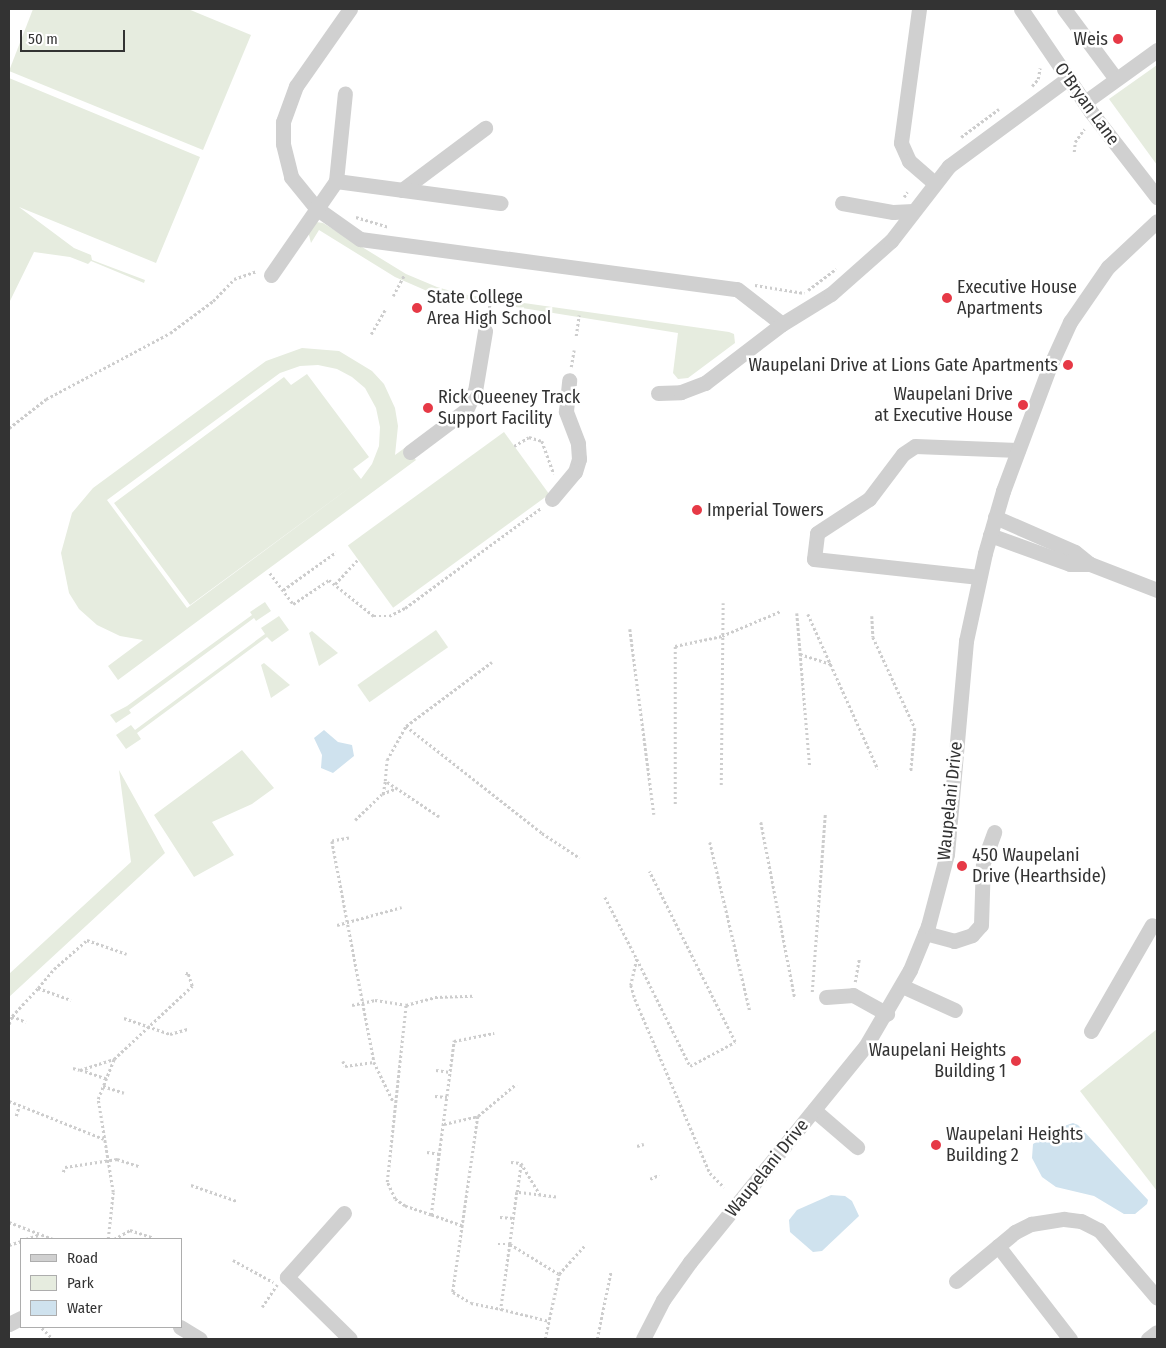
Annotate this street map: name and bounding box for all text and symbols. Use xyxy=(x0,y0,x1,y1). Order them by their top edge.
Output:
scale bar xyxy=(22,20,128,52)
place label: Weis xyxy=(1074,28,1108,50)
text: 50 m xyxy=(28,30,58,48)
marker: Weis xyxy=(1112,33,1124,45)
street label: O'Bryan Lane xyxy=(1050,59,1124,149)
place label: Executive House Apartments xyxy=(957,277,1077,320)
place label: State College Area High School xyxy=(427,287,551,330)
marker: Executive House Apartments xyxy=(941,292,953,304)
marker: State College Area High School xyxy=(411,302,423,314)
place label: Waupelani Drive at Lions Gate Apartments xyxy=(748,354,1058,376)
marker: Waupelani Drive at Lions Gate Apartments xyxy=(1062,359,1074,371)
place label: Waupelani Drive at Executive House xyxy=(874,384,1013,426)
place label: Rick Queeney Track Support Facility xyxy=(438,387,580,429)
marker: Waupelani Drive at Executive House xyxy=(1017,399,1029,411)
marker: Rick Queeney Track Support Facility xyxy=(422,402,434,414)
place label: Imperial Towers xyxy=(707,499,824,521)
marker: Imperial Towers xyxy=(691,504,703,516)
street label: Waupelani Drive xyxy=(933,740,967,862)
place label: 450 Waupelani Drive (Hearthside) xyxy=(972,845,1106,888)
marker: 450 Waupelani Drive (Hearthside) xyxy=(956,860,968,872)
place label: Waupelani Heights Building 1 xyxy=(869,1040,1006,1082)
marker: Waupelani Heights Building 1 xyxy=(1010,1055,1022,1067)
street label: Waupelani Drive xyxy=(721,1115,813,1221)
place label: Waupelani Heights Building 2 xyxy=(946,1124,1083,1166)
marker: Waupelani Heights Building 2 xyxy=(930,1139,942,1151)
legend xyxy=(20,1238,182,1328)
text: Road xyxy=(67,1249,98,1267)
text: Park xyxy=(67,1274,94,1292)
text: Water xyxy=(67,1299,102,1317)

